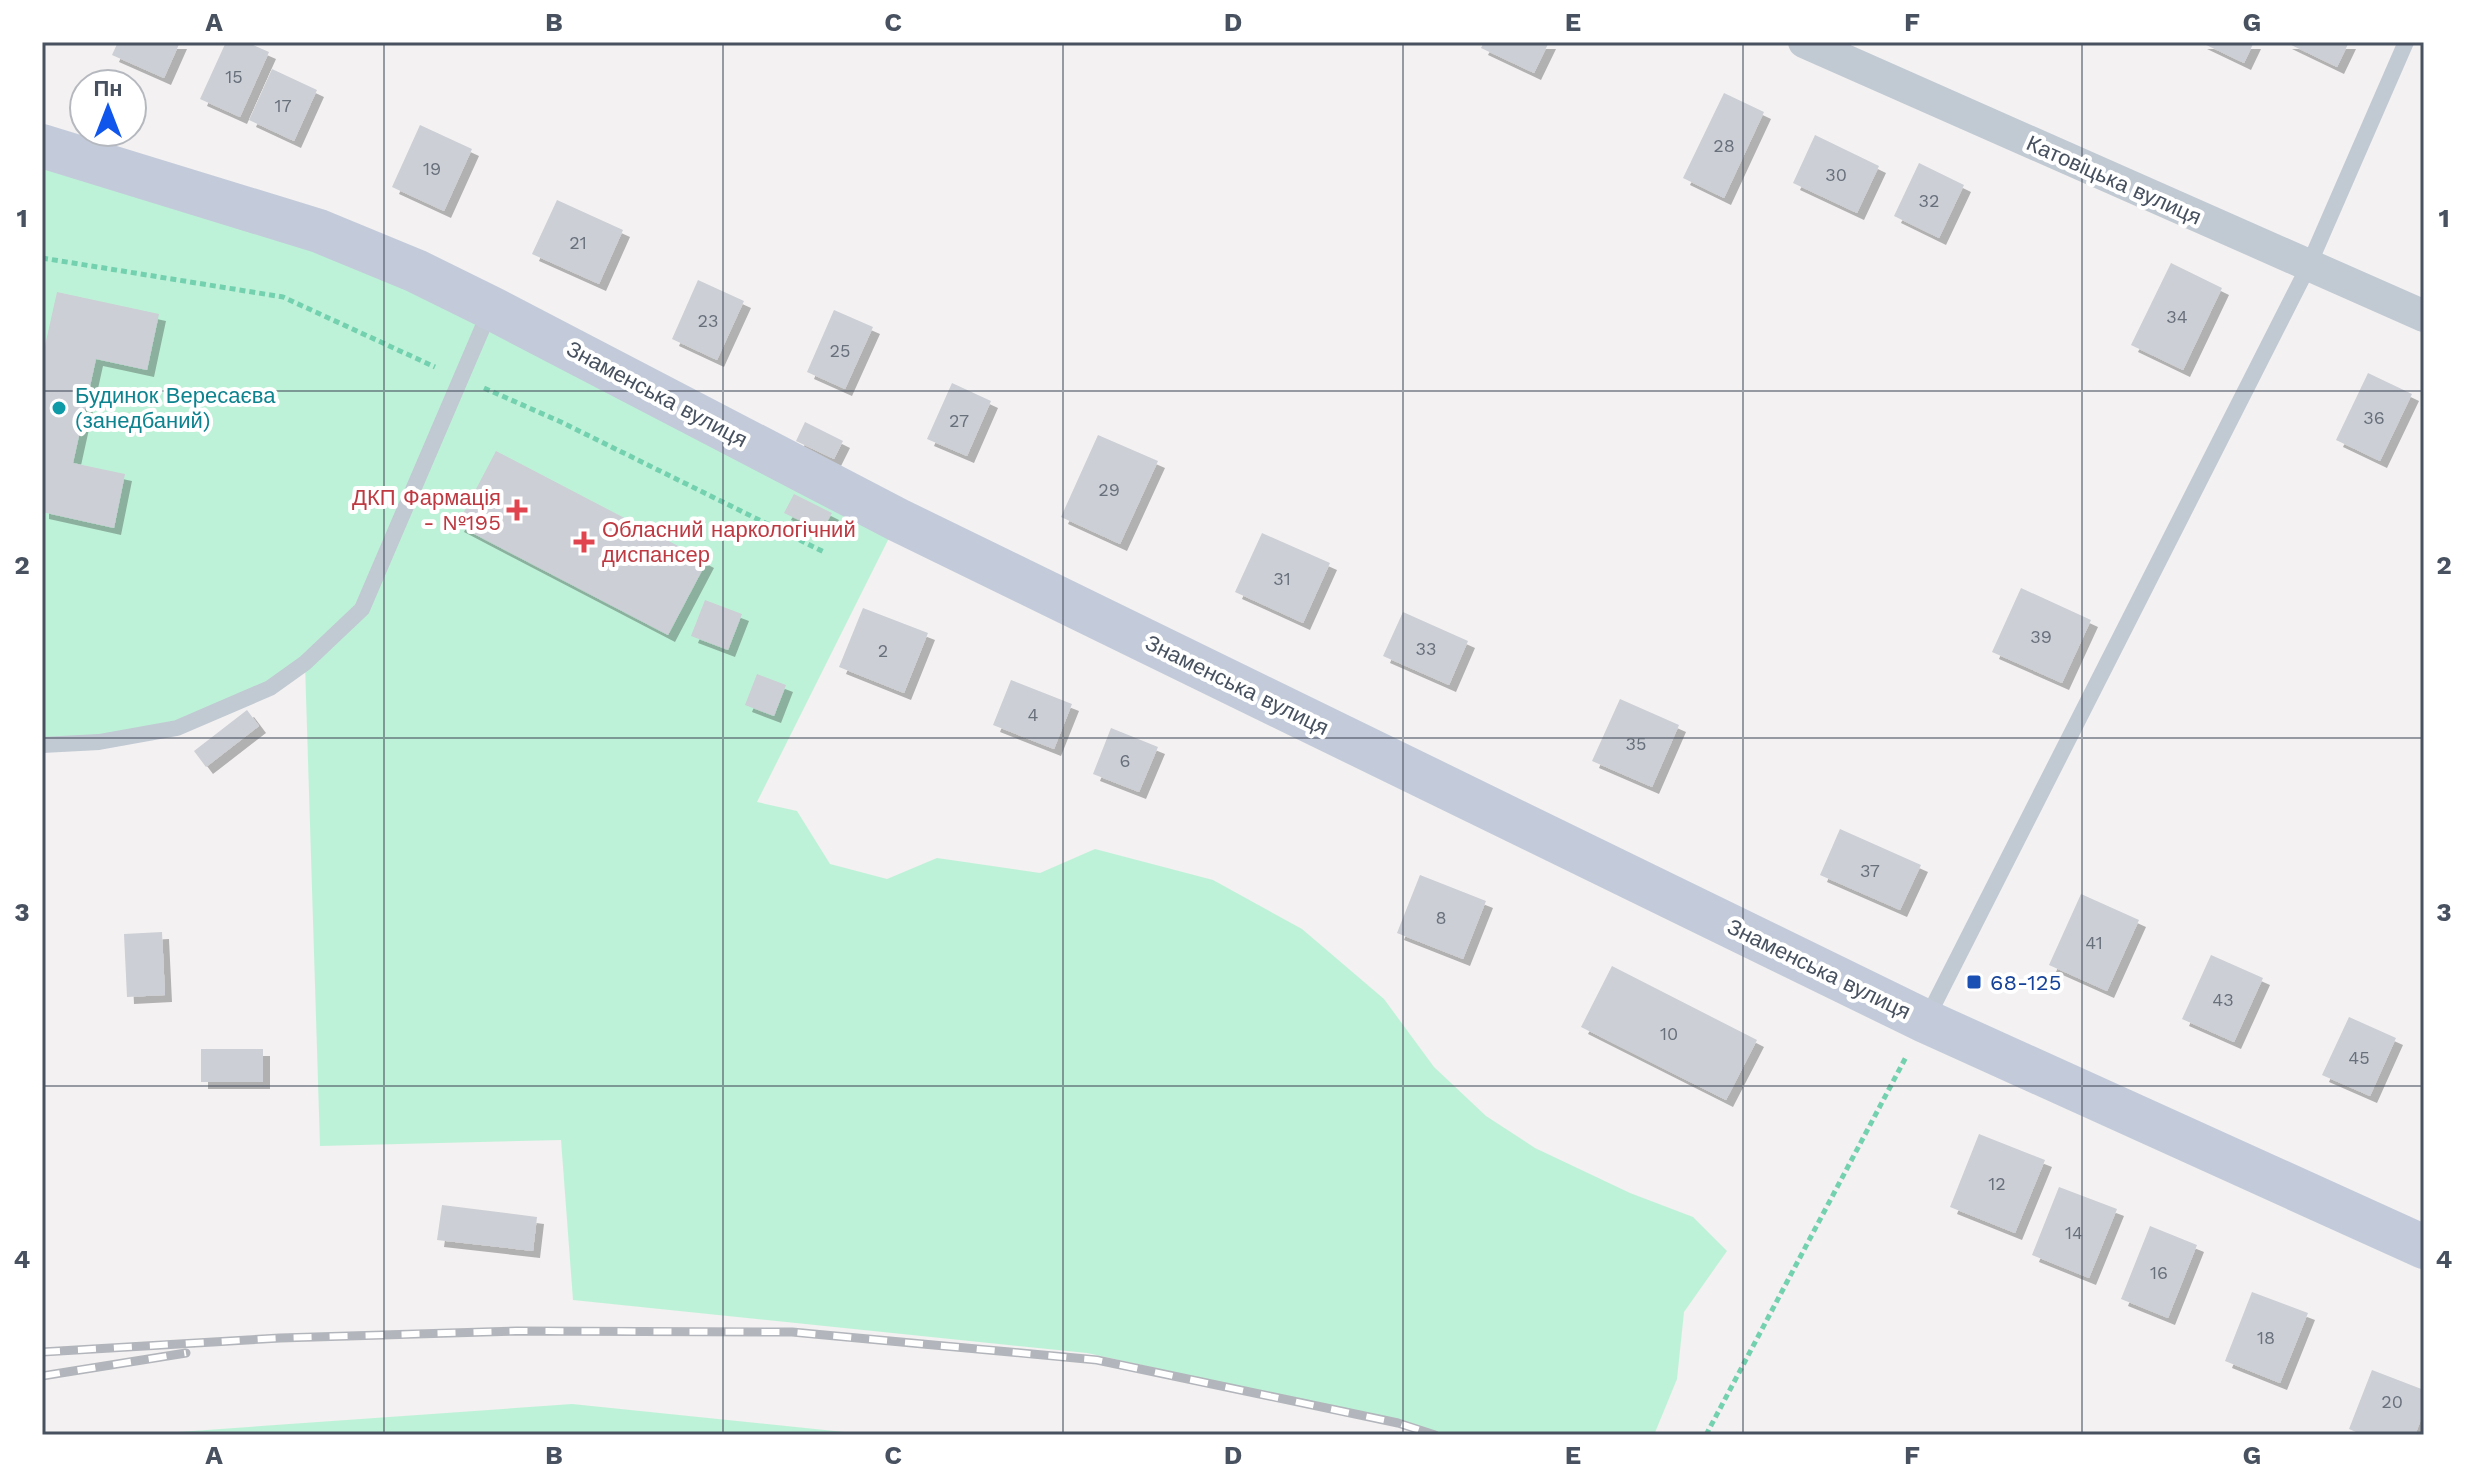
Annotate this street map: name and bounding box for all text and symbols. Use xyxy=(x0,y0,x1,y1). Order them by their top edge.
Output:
text: A xyxy=(205,7,223,37)
text: B xyxy=(545,7,563,37)
text: C xyxy=(884,7,902,37)
text: D xyxy=(1224,7,1242,37)
text: E xyxy=(1565,7,1581,37)
text: F xyxy=(1904,7,1920,37)
text: G xyxy=(2243,7,2261,37)
house number: 15 xyxy=(225,66,243,87)
north arrow xyxy=(68,68,148,148)
text: Пн xyxy=(93,76,123,101)
house number: 17 xyxy=(274,95,292,116)
street label: Катовіцька вулиця xyxy=(2023,130,2205,230)
house number: 28 xyxy=(1713,135,1735,156)
house number: 19 xyxy=(423,158,441,179)
house number: 30 xyxy=(1825,164,1847,185)
house number: 32 xyxy=(1919,190,1940,211)
text: 1 xyxy=(16,203,28,233)
text: 1 xyxy=(2438,203,2450,233)
house number: 21 xyxy=(569,232,587,253)
house number: 34 xyxy=(2166,306,2188,327)
house number: 23 xyxy=(698,310,719,331)
street label: Знаменська вулиця xyxy=(562,336,752,452)
house number: 25 xyxy=(830,340,850,361)
place label: Будинок Вересаєва (занедбаний) xyxy=(75,383,276,433)
marker: Будинок Вересаєва (занедбаний) xyxy=(50,399,68,417)
house number: 36 xyxy=(2363,407,2385,428)
house number: 27 xyxy=(949,410,969,431)
house number: 29 xyxy=(1098,479,1120,500)
place label: ДКП Фармація - №195 xyxy=(352,485,501,535)
marker: ДКП Фармація - №195 xyxy=(508,501,526,519)
place label: Обласний наркологічний диспансер xyxy=(602,517,856,567)
marker: Обласний наркологічний диспансер xyxy=(573,531,595,553)
text: 2 xyxy=(14,550,30,580)
text: 2 xyxy=(2436,550,2452,580)
house number: 31 xyxy=(1273,568,1291,589)
house number: 39 xyxy=(2030,626,2052,647)
street label: Знаменська вулиця xyxy=(1141,630,1333,740)
house number: 33 xyxy=(1416,638,1437,659)
house number: 2 xyxy=(878,640,888,661)
house number: 4 xyxy=(1028,704,1039,725)
house number: 35 xyxy=(1626,733,1646,754)
house number: 6 xyxy=(1120,750,1130,771)
house number: 37 xyxy=(1860,860,1880,881)
text: 3 xyxy=(14,897,30,927)
text: 3 xyxy=(2436,897,2452,927)
house number: 8 xyxy=(1435,907,1447,928)
street label: Знаменська вулиця xyxy=(1723,914,1915,1024)
house number: 41 xyxy=(2085,932,2103,953)
place label: 68-125 xyxy=(1990,970,2061,995)
marker: 68-125 xyxy=(1965,973,1983,991)
house number: 43 xyxy=(2212,989,2234,1010)
house number: 10 xyxy=(1660,1023,1678,1044)
house number: 45 xyxy=(2348,1047,2370,1068)
house number: 12 xyxy=(1988,1173,2006,1194)
house number: 14 xyxy=(2065,1222,2083,1243)
text: 4 xyxy=(14,1244,31,1274)
text: 4 xyxy=(2436,1244,2453,1274)
house number: 16 xyxy=(2150,1262,2168,1283)
house number: 18 xyxy=(2257,1327,2275,1348)
house number: 20 xyxy=(2381,1391,2403,1412)
text: A xyxy=(205,1440,223,1470)
text: B xyxy=(545,1440,563,1470)
text: C xyxy=(884,1440,902,1470)
text: D xyxy=(1224,1440,1242,1470)
text: E xyxy=(1565,1440,1581,1470)
text: F xyxy=(1904,1440,1920,1470)
text: G xyxy=(2243,1440,2261,1470)

